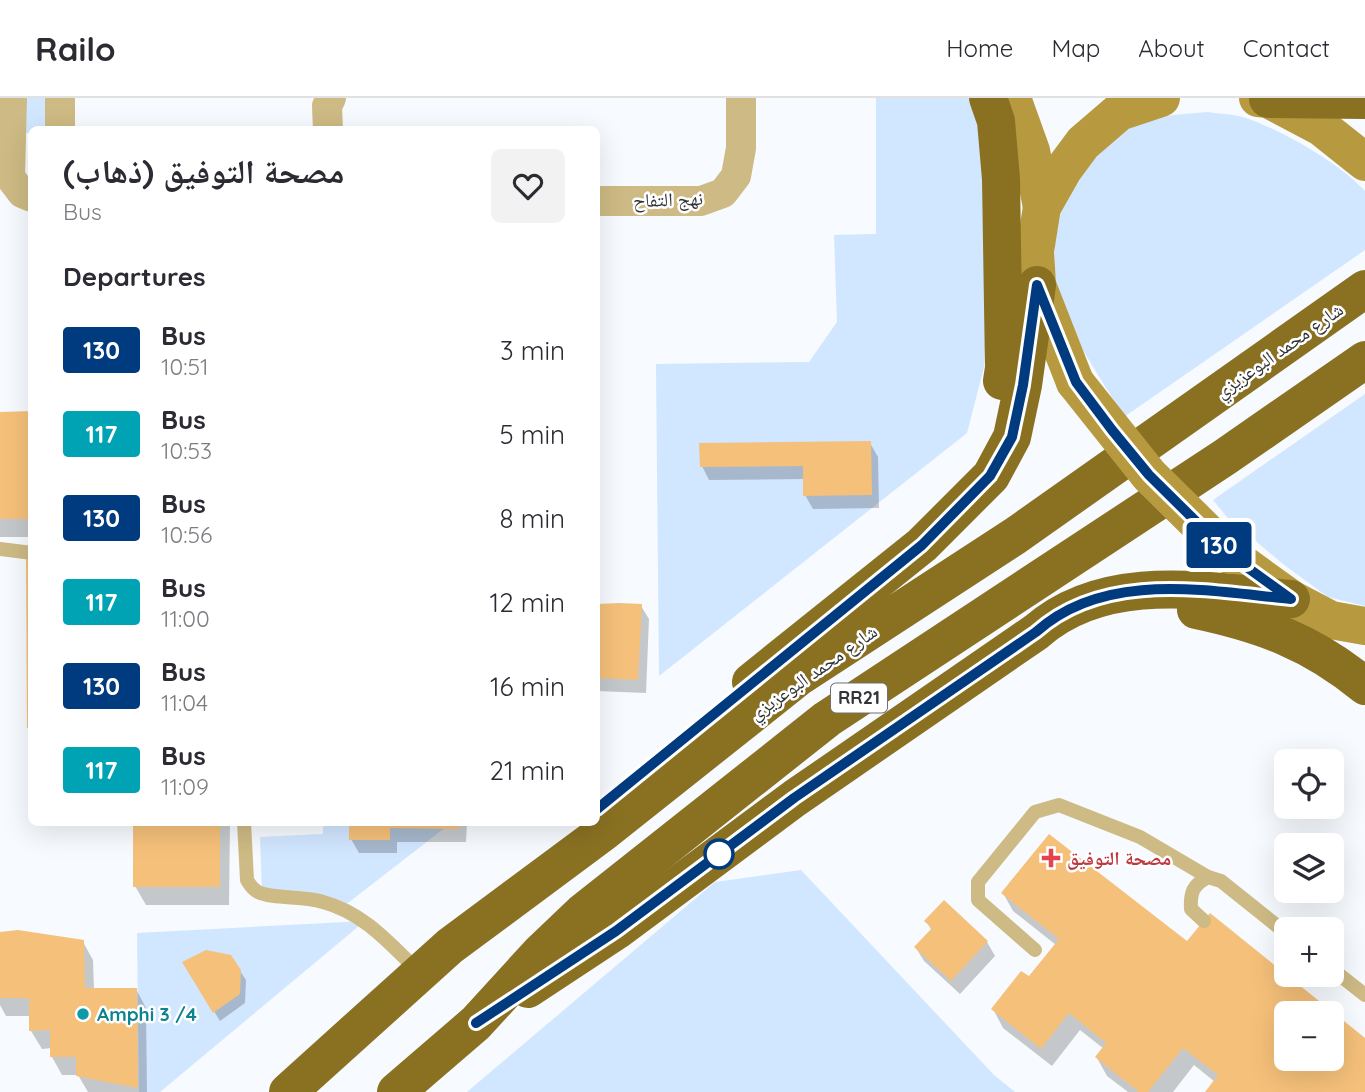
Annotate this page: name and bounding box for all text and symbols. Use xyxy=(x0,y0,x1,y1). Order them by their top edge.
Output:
text: Railo xyxy=(35,28,116,69)
text: Home xyxy=(946,33,1013,63)
text: Map xyxy=(1051,33,1100,63)
text: About xyxy=(1138,33,1205,63)
text: Contact xyxy=(1243,33,1330,63)
button: heart xyxy=(491,149,565,223)
text: مصحة التوفيق (ذهاب) xyxy=(63,150,344,191)
street label: نهج التفاح xyxy=(633,186,703,213)
text: Bus xyxy=(63,197,102,226)
text: Departures xyxy=(63,260,206,293)
street label: شارع محمد البوعزيزي xyxy=(1210,297,1350,406)
text: Bus xyxy=(161,319,206,352)
text: 3 min xyxy=(500,334,565,367)
text: 130 xyxy=(83,335,120,365)
text: 10:51 xyxy=(161,352,209,381)
text: Bus xyxy=(161,403,206,436)
text: 5 min xyxy=(499,418,565,451)
text: 117 xyxy=(86,419,117,449)
text: 10:53 xyxy=(161,436,212,465)
text: Bus xyxy=(161,487,206,520)
text: 8 min xyxy=(500,502,565,535)
text: 130 xyxy=(83,503,120,533)
text: 10:56 xyxy=(161,520,212,549)
line badge: 130 xyxy=(1179,522,1259,568)
text: 130 xyxy=(1201,530,1237,560)
text: Bus xyxy=(161,571,206,604)
text: 12 min xyxy=(490,586,565,619)
text: 117 xyxy=(86,587,117,617)
text: 11:00 xyxy=(161,604,210,633)
street label: شارع محمد البوعزيزي xyxy=(744,619,884,728)
text: Bus xyxy=(161,655,206,688)
text: 16 min xyxy=(490,670,565,703)
text: 130 xyxy=(83,671,120,701)
road number: RR21 xyxy=(831,684,887,712)
text: 11:04 xyxy=(161,688,208,717)
text: Bus xyxy=(161,739,206,772)
map controls xyxy=(1274,749,1344,1071)
button: locate xyxy=(1274,749,1344,819)
text: 21 min xyxy=(490,754,565,787)
text: 117 xyxy=(86,755,117,785)
text: 11:09 xyxy=(161,772,209,801)
button: layers xyxy=(1274,833,1344,903)
unlabelled marker xyxy=(704,839,734,869)
place label: مصحة التوفيق xyxy=(1067,846,1171,870)
marker: مصحة التوفيق xyxy=(1041,848,1061,868)
button: + xyxy=(1274,917,1344,987)
button: − xyxy=(1274,1001,1344,1071)
place label: Amphi 3 /4 xyxy=(97,1002,197,1026)
marker: Amphi 3 /4 xyxy=(75,1006,91,1022)

